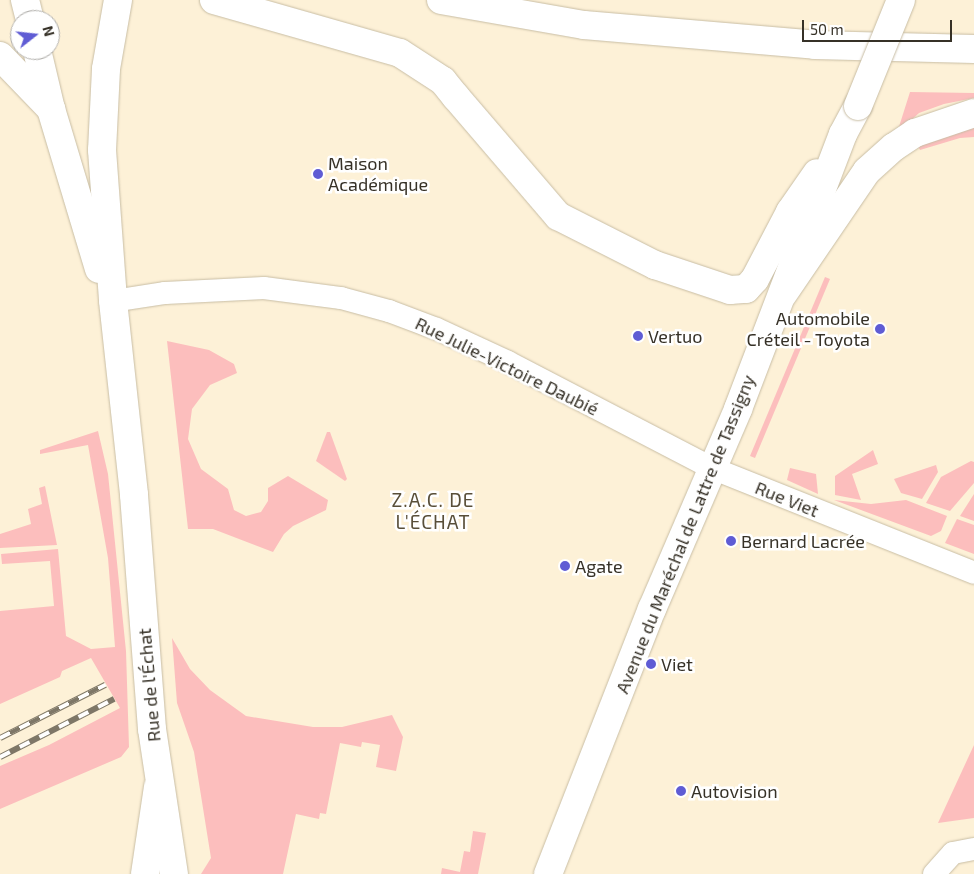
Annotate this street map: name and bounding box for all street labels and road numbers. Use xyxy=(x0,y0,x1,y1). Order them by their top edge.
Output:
street label: Rue Julie-Victoire Daubié xyxy=(412,312,602,420)
street label: Avenue du Maréchal de Lattre de Tassigny xyxy=(611,371,759,697)
street label: Rue Viet xyxy=(752,476,822,522)
street label: Rue de l'Échat xyxy=(133,627,165,743)

